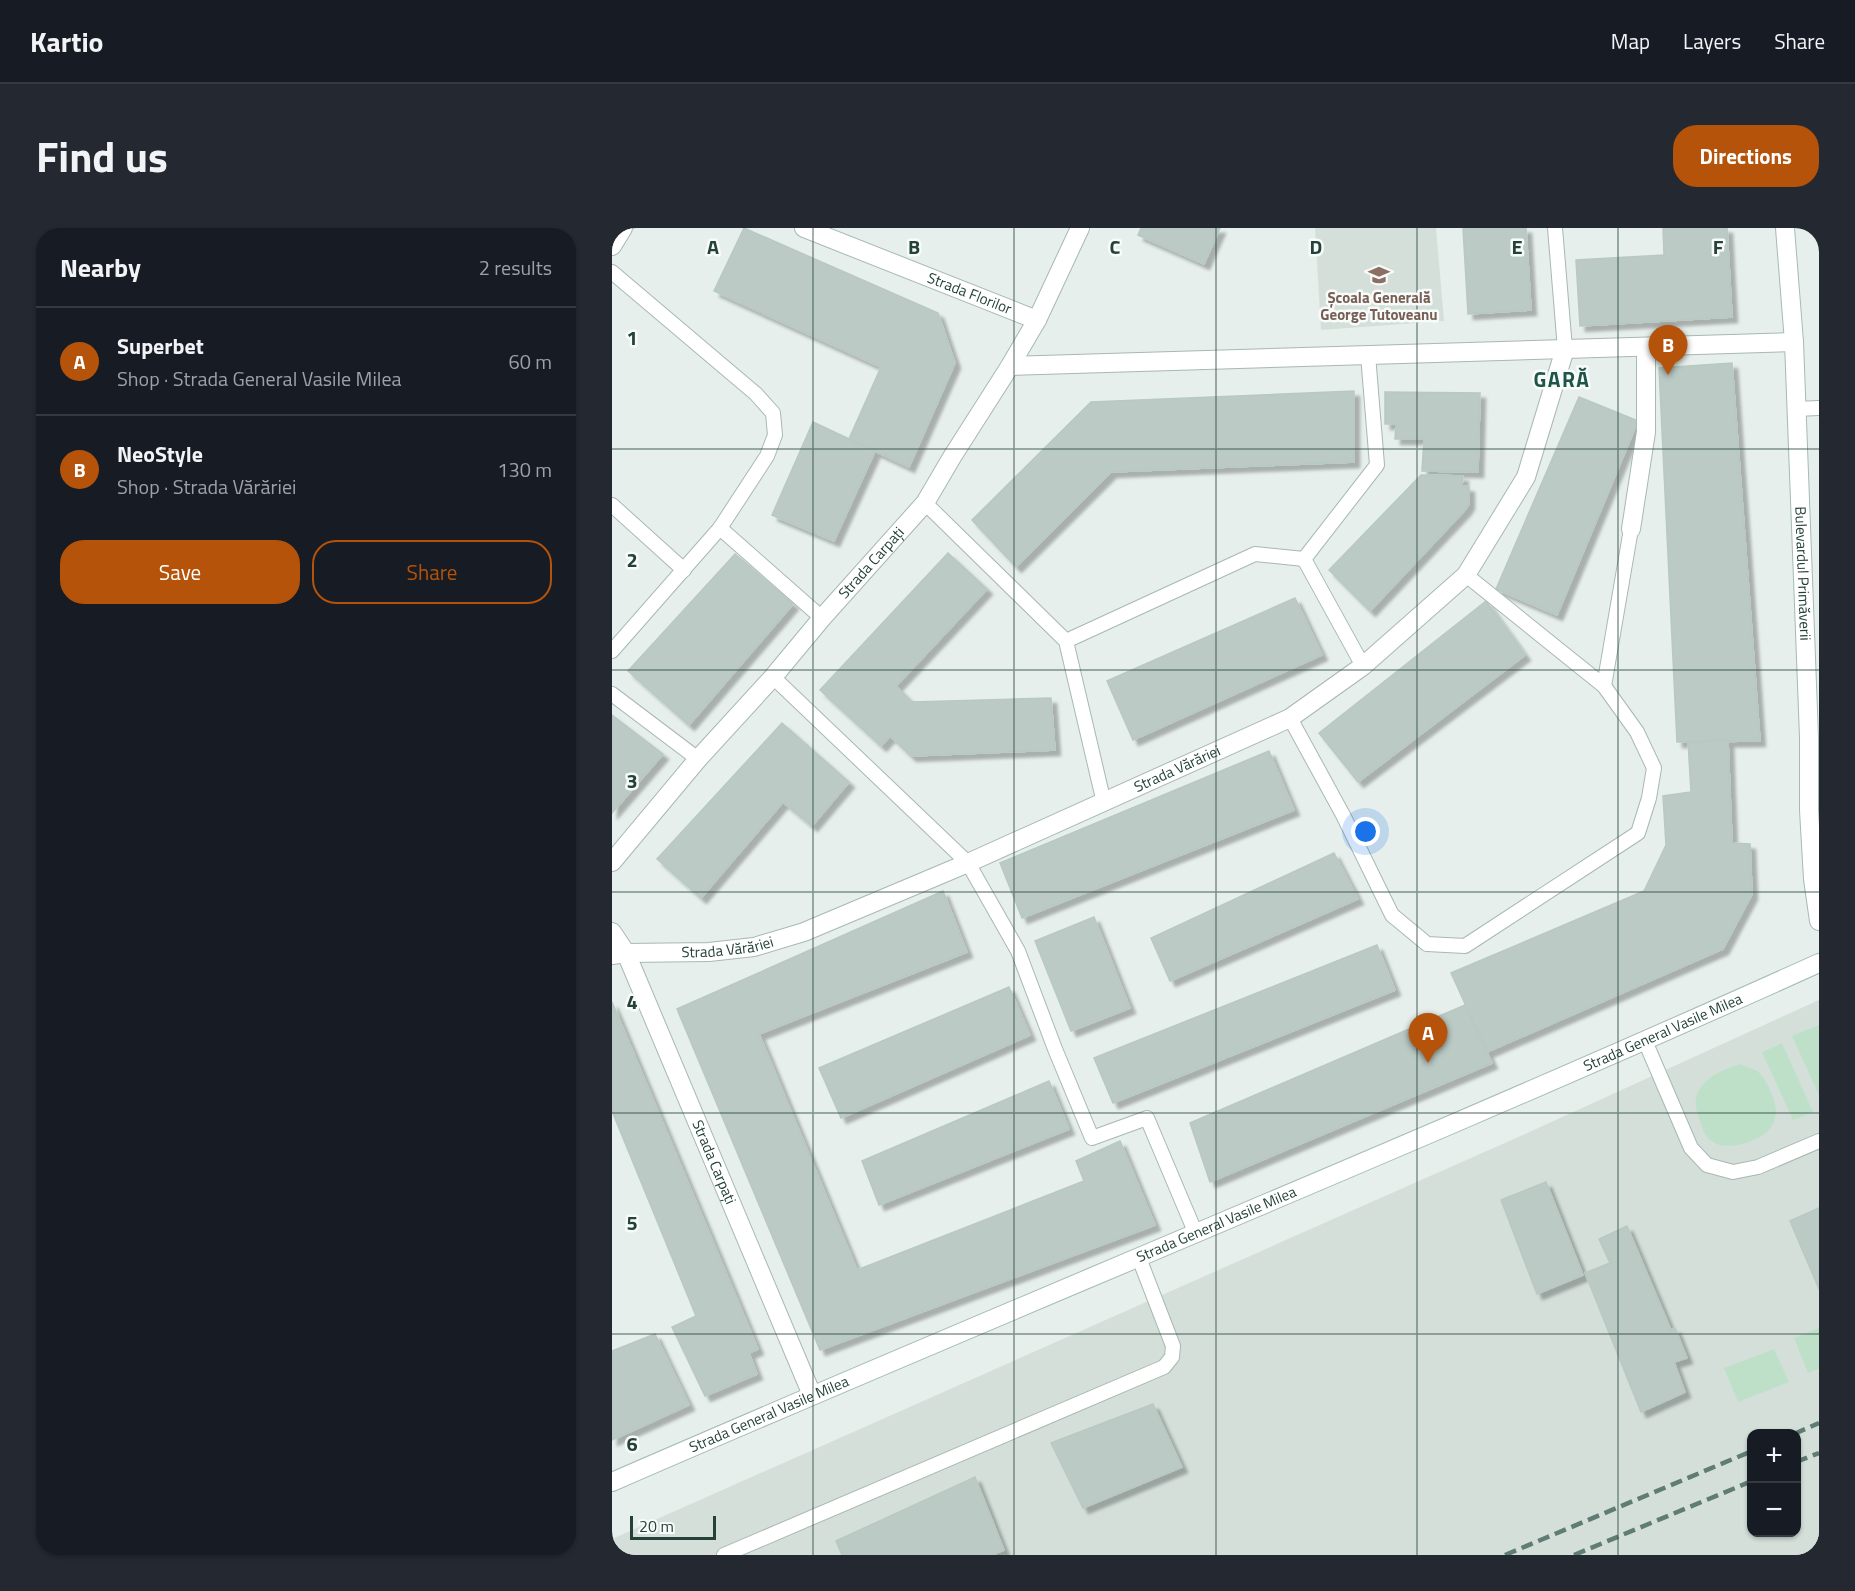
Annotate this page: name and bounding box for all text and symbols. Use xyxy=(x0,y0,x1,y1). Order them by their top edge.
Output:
text: Kartio xyxy=(30,20,104,63)
text: Map xyxy=(1611,25,1650,57)
text: Layers xyxy=(1683,25,1741,57)
text: Share xyxy=(1774,25,1825,57)
text: Find us xyxy=(36,124,168,188)
button: Directions xyxy=(1673,125,1819,187)
text: A xyxy=(707,231,719,262)
text: B xyxy=(908,231,920,262)
text: C xyxy=(1110,231,1121,262)
text: D xyxy=(1310,231,1322,262)
text: E xyxy=(1511,231,1523,262)
text: F xyxy=(1713,231,1724,262)
text: Nearby xyxy=(60,248,141,287)
text: 2 results xyxy=(479,252,552,283)
school or university icon: Școala Generală George Tutoveanu xyxy=(1367,263,1391,287)
street label: Strada Florilor xyxy=(924,266,1015,320)
place label: Școala Generală George Tutoveanu xyxy=(1320,286,1438,326)
text: 1 xyxy=(626,322,638,353)
pin: B xyxy=(1648,326,1688,375)
text: Superbet xyxy=(117,329,204,363)
text: A xyxy=(73,346,86,377)
text: 60 m xyxy=(508,346,552,377)
text: Shop · Strada General Vasile Milea xyxy=(117,363,402,394)
district label: GARĂ xyxy=(1534,363,1590,395)
text: NeoStyle xyxy=(117,437,203,471)
text: B xyxy=(73,454,86,485)
text: 130 m xyxy=(497,454,552,485)
text: Shop · Strada Vărăriei xyxy=(117,471,296,502)
street label: Bulevardul Primăverii xyxy=(1789,506,1817,641)
street label: Strada Carpați xyxy=(833,521,909,604)
button: Save xyxy=(60,540,300,604)
button: Share xyxy=(312,540,552,604)
text: 2 xyxy=(626,544,638,575)
street label: Strada Vărăriei xyxy=(1130,739,1224,798)
text: 3 xyxy=(626,765,638,796)
your location xyxy=(1351,817,1380,846)
street label: Strada Vărăriei xyxy=(681,930,776,963)
text: 4 xyxy=(626,986,638,1017)
street label: Strada General Vasile Milea xyxy=(1579,987,1746,1077)
pin: A xyxy=(1408,1014,1448,1063)
street label: Strada Carpați xyxy=(686,1116,742,1208)
street label: Strada General Vasile Milea xyxy=(1133,1180,1300,1268)
text: 5 xyxy=(626,1207,638,1238)
street label: Strada General Vasile Milea xyxy=(685,1369,853,1458)
text: 6 xyxy=(626,1428,638,1459)
map controls xyxy=(1747,1429,1801,1537)
button: + xyxy=(1747,1429,1801,1483)
button: − xyxy=(1747,1483,1801,1537)
scale bar xyxy=(630,1513,716,1540)
text: 20 m xyxy=(639,1514,674,1538)

